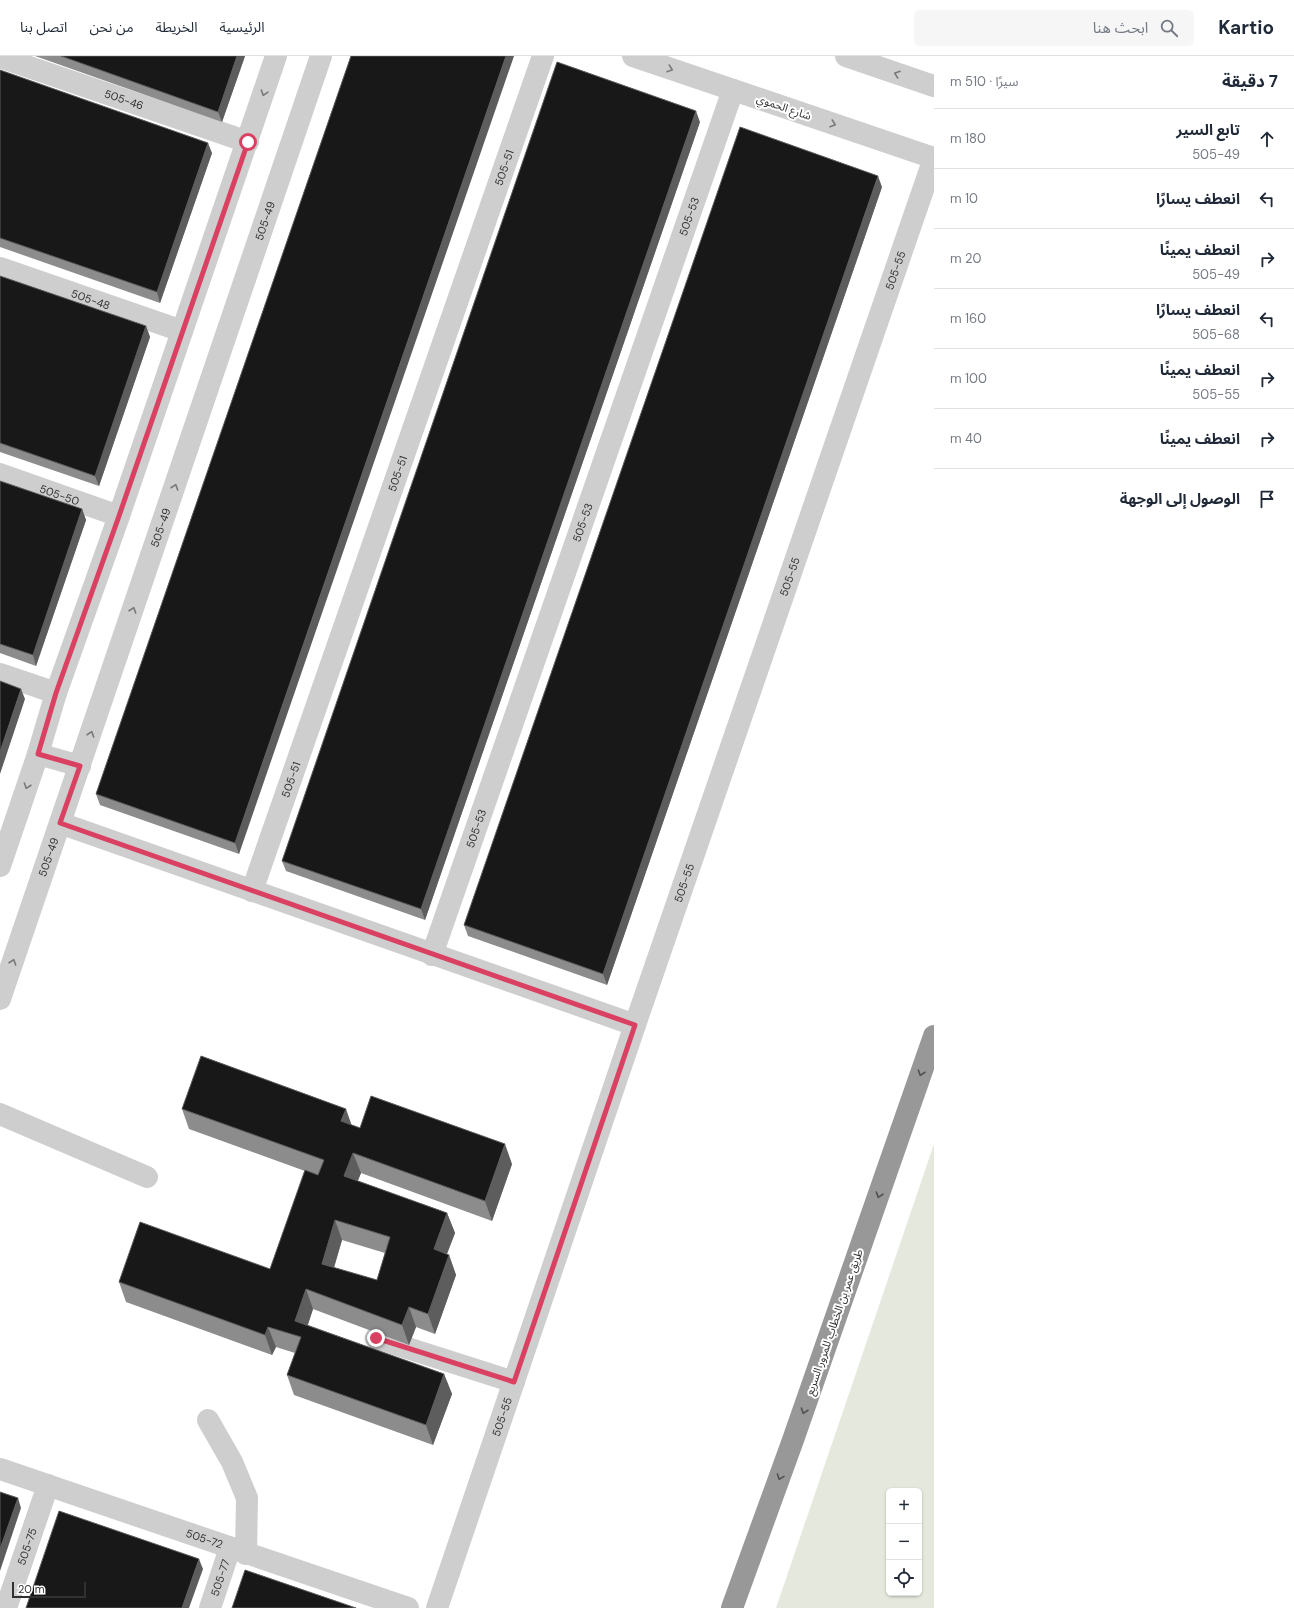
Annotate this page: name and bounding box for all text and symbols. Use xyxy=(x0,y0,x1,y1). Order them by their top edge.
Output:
search box xyxy=(914,10,1194,46)
text: Kartio xyxy=(1218,15,1274,40)
icon: search xyxy=(1158,17,1180,39)
text: اتصل بنا xyxy=(20,18,67,36)
text: من نحن xyxy=(89,18,134,36)
text: الخريطة xyxy=(156,18,198,36)
text: الرئيسية xyxy=(220,18,265,36)
text: ابحث هنا xyxy=(1093,18,1148,38)
one-way arrow xyxy=(666,64,673,72)
one-way arrow xyxy=(894,70,901,78)
text: 7 دقيقة xyxy=(1222,70,1278,92)
text: سيرًا · 510 m xyxy=(950,73,1018,90)
street label: 505-46 xyxy=(102,86,145,113)
one-way arrow xyxy=(260,89,269,96)
street label: شارع الحموي xyxy=(754,91,813,125)
one-way arrow xyxy=(829,119,836,128)
text: تابع السير xyxy=(1176,120,1240,140)
icon: ahead xyxy=(1256,128,1278,150)
text: 180 m xyxy=(950,130,986,147)
route start xyxy=(239,133,257,151)
text: 505-49 xyxy=(1192,146,1240,163)
street label: 505-51 xyxy=(491,148,517,187)
icon: left xyxy=(1256,188,1278,210)
text: انعطف يسارًا xyxy=(1156,189,1240,209)
text: 10 m xyxy=(950,190,978,207)
street label: 505-53 xyxy=(676,195,702,238)
street label: 505-49 xyxy=(252,199,278,242)
text: انعطف يمينًا xyxy=(1160,240,1240,260)
icon: right xyxy=(1256,248,1278,270)
street label: 505-55 xyxy=(882,249,909,292)
text: 20 m xyxy=(950,250,981,267)
text: 505-49 xyxy=(1192,266,1240,283)
street label: 505-48 xyxy=(69,286,112,313)
text: انعطف يسارًا xyxy=(1156,300,1240,320)
icon: left xyxy=(1256,308,1278,330)
text: 160 m xyxy=(950,310,986,327)
text: 505-68 xyxy=(1192,326,1240,343)
text: انعطف يمينًا xyxy=(1160,360,1240,380)
icon: right xyxy=(1256,368,1278,390)
text: 100 m xyxy=(950,370,987,387)
text: 505-55 xyxy=(1192,386,1240,403)
icon: right xyxy=(1256,428,1278,450)
text: انعطف يمينًا xyxy=(1160,429,1240,449)
text: 40 m xyxy=(950,430,982,447)
street label: 505-51 xyxy=(385,454,410,493)
street label: 505-50 xyxy=(38,482,81,508)
one-way arrow xyxy=(170,484,178,491)
icon: arrive xyxy=(1256,488,1278,510)
text: الوصول إلى الوجهة xyxy=(1120,489,1240,509)
street label: 505-53 xyxy=(569,501,596,544)
street label: 505-49 xyxy=(147,506,174,549)
street label: 505-55 xyxy=(776,555,803,598)
one-way arrow xyxy=(128,607,137,614)
one-way arrow xyxy=(87,730,95,737)
street label: 505-51 xyxy=(278,760,304,799)
one-way arrow xyxy=(24,782,32,789)
street label: 505-53 xyxy=(463,807,489,850)
street label: 505-49 xyxy=(35,835,62,878)
street label: 505-55 xyxy=(671,861,697,904)
one-way arrow xyxy=(8,959,16,966)
one-way arrow xyxy=(918,1069,926,1076)
one-way arrow xyxy=(875,1192,884,1199)
street label: طريق عمر بن الخطاب للمرور السريع xyxy=(802,1247,867,1397)
route end xyxy=(367,1329,385,1347)
street label: 505-55 xyxy=(489,1395,515,1438)
one-way arrow xyxy=(800,1407,808,1414)
one-way arrow xyxy=(776,1473,784,1480)
map controls xyxy=(886,1488,922,1596)
button: + xyxy=(886,1488,922,1524)
button: − xyxy=(886,1524,922,1560)
street label: 505-75 xyxy=(14,1526,40,1567)
street label: 505-72 xyxy=(184,1526,225,1551)
street label: 505-77 xyxy=(207,1557,233,1598)
button: locate xyxy=(886,1560,922,1596)
scale bar xyxy=(12,1580,86,1599)
text: 20 m xyxy=(18,1582,44,1596)

